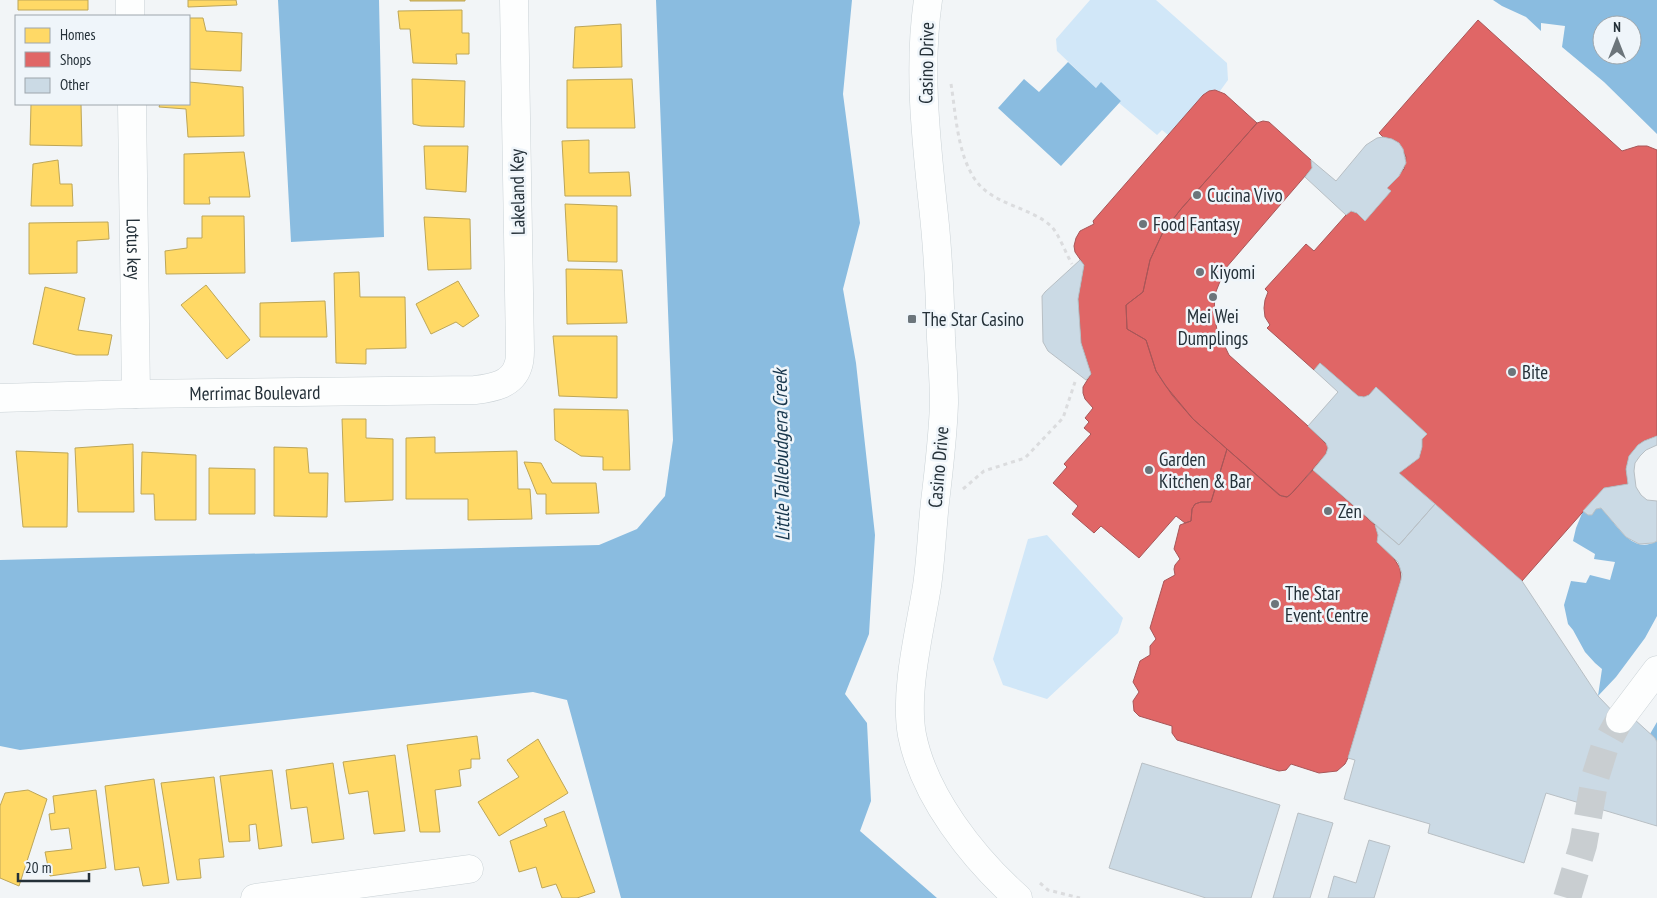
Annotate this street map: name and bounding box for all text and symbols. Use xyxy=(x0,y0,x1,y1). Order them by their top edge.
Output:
legend xyxy=(15,15,190,105)
north arrow xyxy=(1592,15,1642,65)
text: N xyxy=(1613,18,1621,36)
street label: Casino Drive xyxy=(913,22,939,104)
text: Homes xyxy=(60,25,96,44)
text: Shops xyxy=(60,50,91,69)
text: Other xyxy=(60,75,90,94)
street label: Lakeland Key xyxy=(504,148,530,235)
place label: Cucina Vivo xyxy=(1207,183,1283,207)
marker: Cucina Vivo xyxy=(1191,189,1203,201)
place label: Food Fantasy xyxy=(1153,212,1241,236)
street label: Lotus key xyxy=(122,218,146,281)
marker: Food Fantasy xyxy=(1137,218,1149,230)
place label: Kiyomi xyxy=(1210,260,1255,284)
marker: Kiyomi xyxy=(1194,266,1206,278)
marker: Mei Wei Dumplings xyxy=(1207,291,1219,303)
place label: Mei Wei Dumplings xyxy=(1178,304,1248,350)
place label: The Star Casino xyxy=(922,307,1024,331)
marker: The Star Casino xyxy=(906,313,918,325)
place label: Bite xyxy=(1522,360,1548,384)
water label: Little Tallebudgera Creek xyxy=(766,366,796,541)
marker: Bite xyxy=(1506,366,1518,378)
street label: Merrimac Boulevard xyxy=(189,380,320,405)
street label: Casino Drive xyxy=(922,425,954,509)
place label: Garden Kitchen & Bar xyxy=(1159,447,1252,493)
marker: Garden Kitchen & Bar xyxy=(1143,464,1155,476)
place label: Zen xyxy=(1338,499,1362,523)
marker: Zen xyxy=(1322,505,1334,517)
place label: The Star Event Centre xyxy=(1285,581,1369,627)
marker: The Star Event Centre xyxy=(1269,598,1281,610)
scale bar xyxy=(18,850,89,882)
text: 20 m xyxy=(25,858,51,877)

